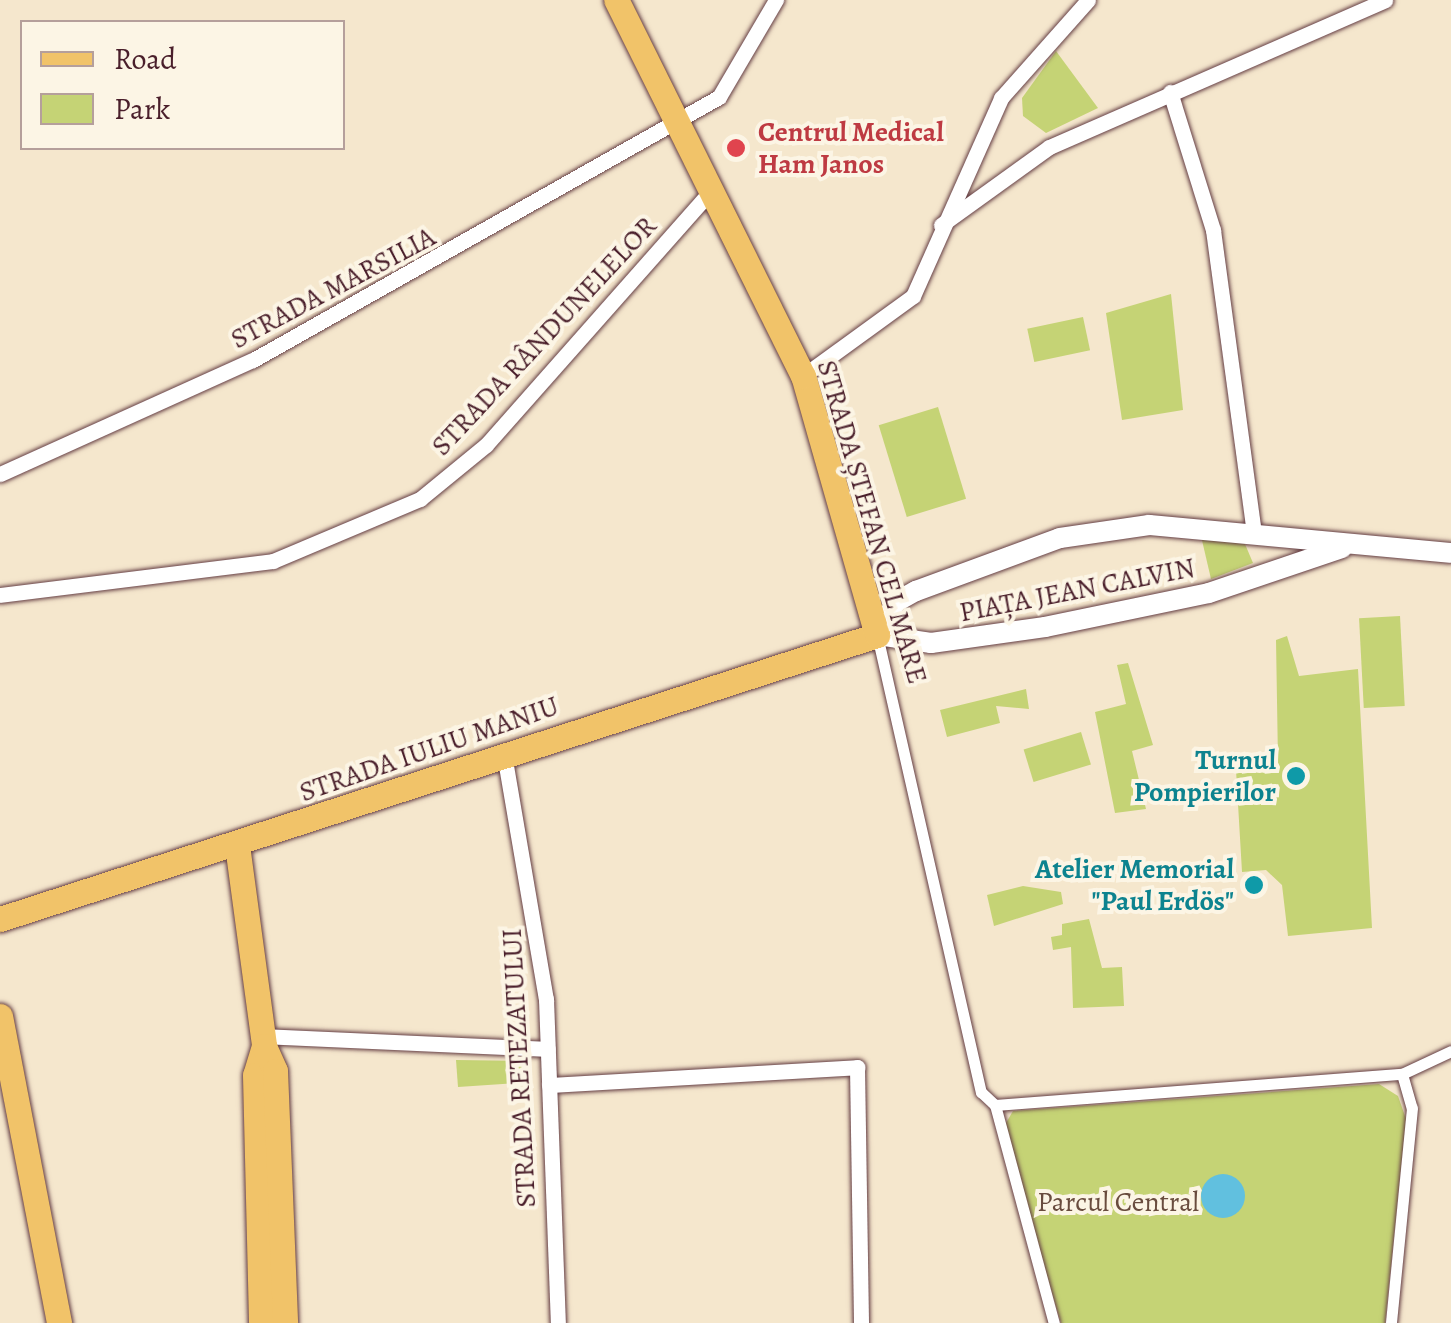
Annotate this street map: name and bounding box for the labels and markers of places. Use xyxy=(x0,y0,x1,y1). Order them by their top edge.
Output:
place label: Centrul Medical Ham Janos xyxy=(758,115,944,181)
marker: Centrul Medical Ham Janos xyxy=(723,135,749,161)
place label: Turnul Pompierilor xyxy=(1134,743,1276,809)
marker: Turnul Pompierilor xyxy=(1285,765,1307,787)
place label: Atelier Memorial "Paul Erdös" xyxy=(1035,852,1234,918)
marker: Atelier Memorial "Paul Erdös" xyxy=(1243,874,1265,896)

